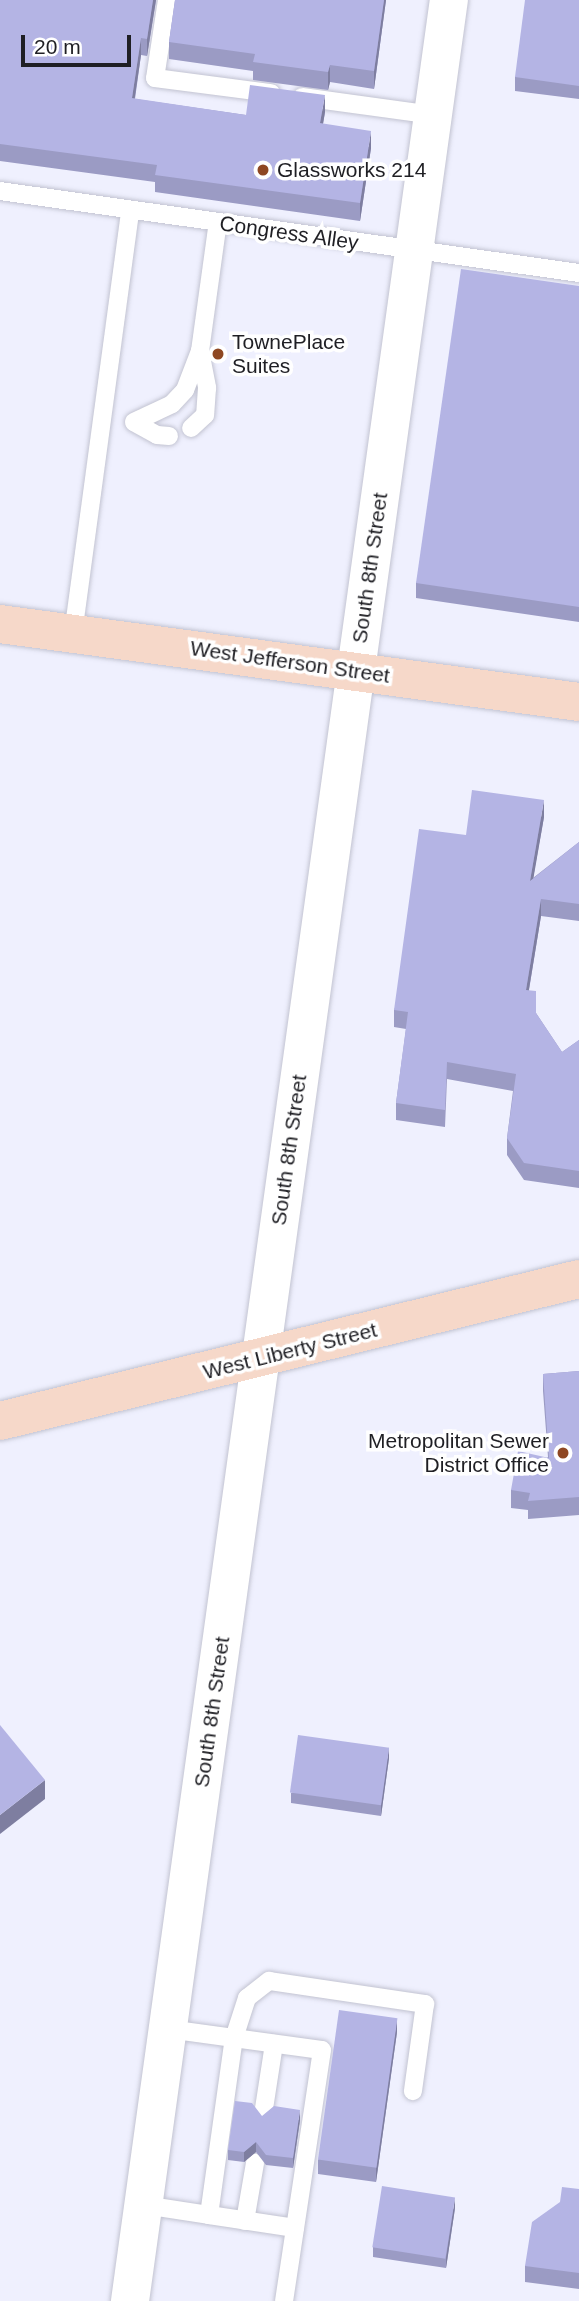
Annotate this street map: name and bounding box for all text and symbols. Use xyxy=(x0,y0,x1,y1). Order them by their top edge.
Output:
scale bar xyxy=(24,21,135,65)
text: 20 m xyxy=(34,35,81,58)
place label: Glassworks 214 xyxy=(277,157,426,183)
marker: Glassworks 214 xyxy=(255,162,271,178)
street label: Congress Alley xyxy=(217,211,361,255)
place label: TownePlace Suites xyxy=(232,329,345,379)
marker: TownePlace Suites xyxy=(210,346,226,362)
street label: South 8th Street xyxy=(347,491,393,645)
street label: West Jefferson Street xyxy=(189,636,391,688)
street label: South 8th Street xyxy=(266,1073,312,1227)
street label: West Liberty Street xyxy=(201,1317,379,1385)
place label: Metropolitan Sewer District Office xyxy=(368,1428,549,1478)
marker: Metropolitan Sewer District Office xyxy=(555,1445,571,1461)
street label: South 8th Street xyxy=(189,1635,235,1789)

